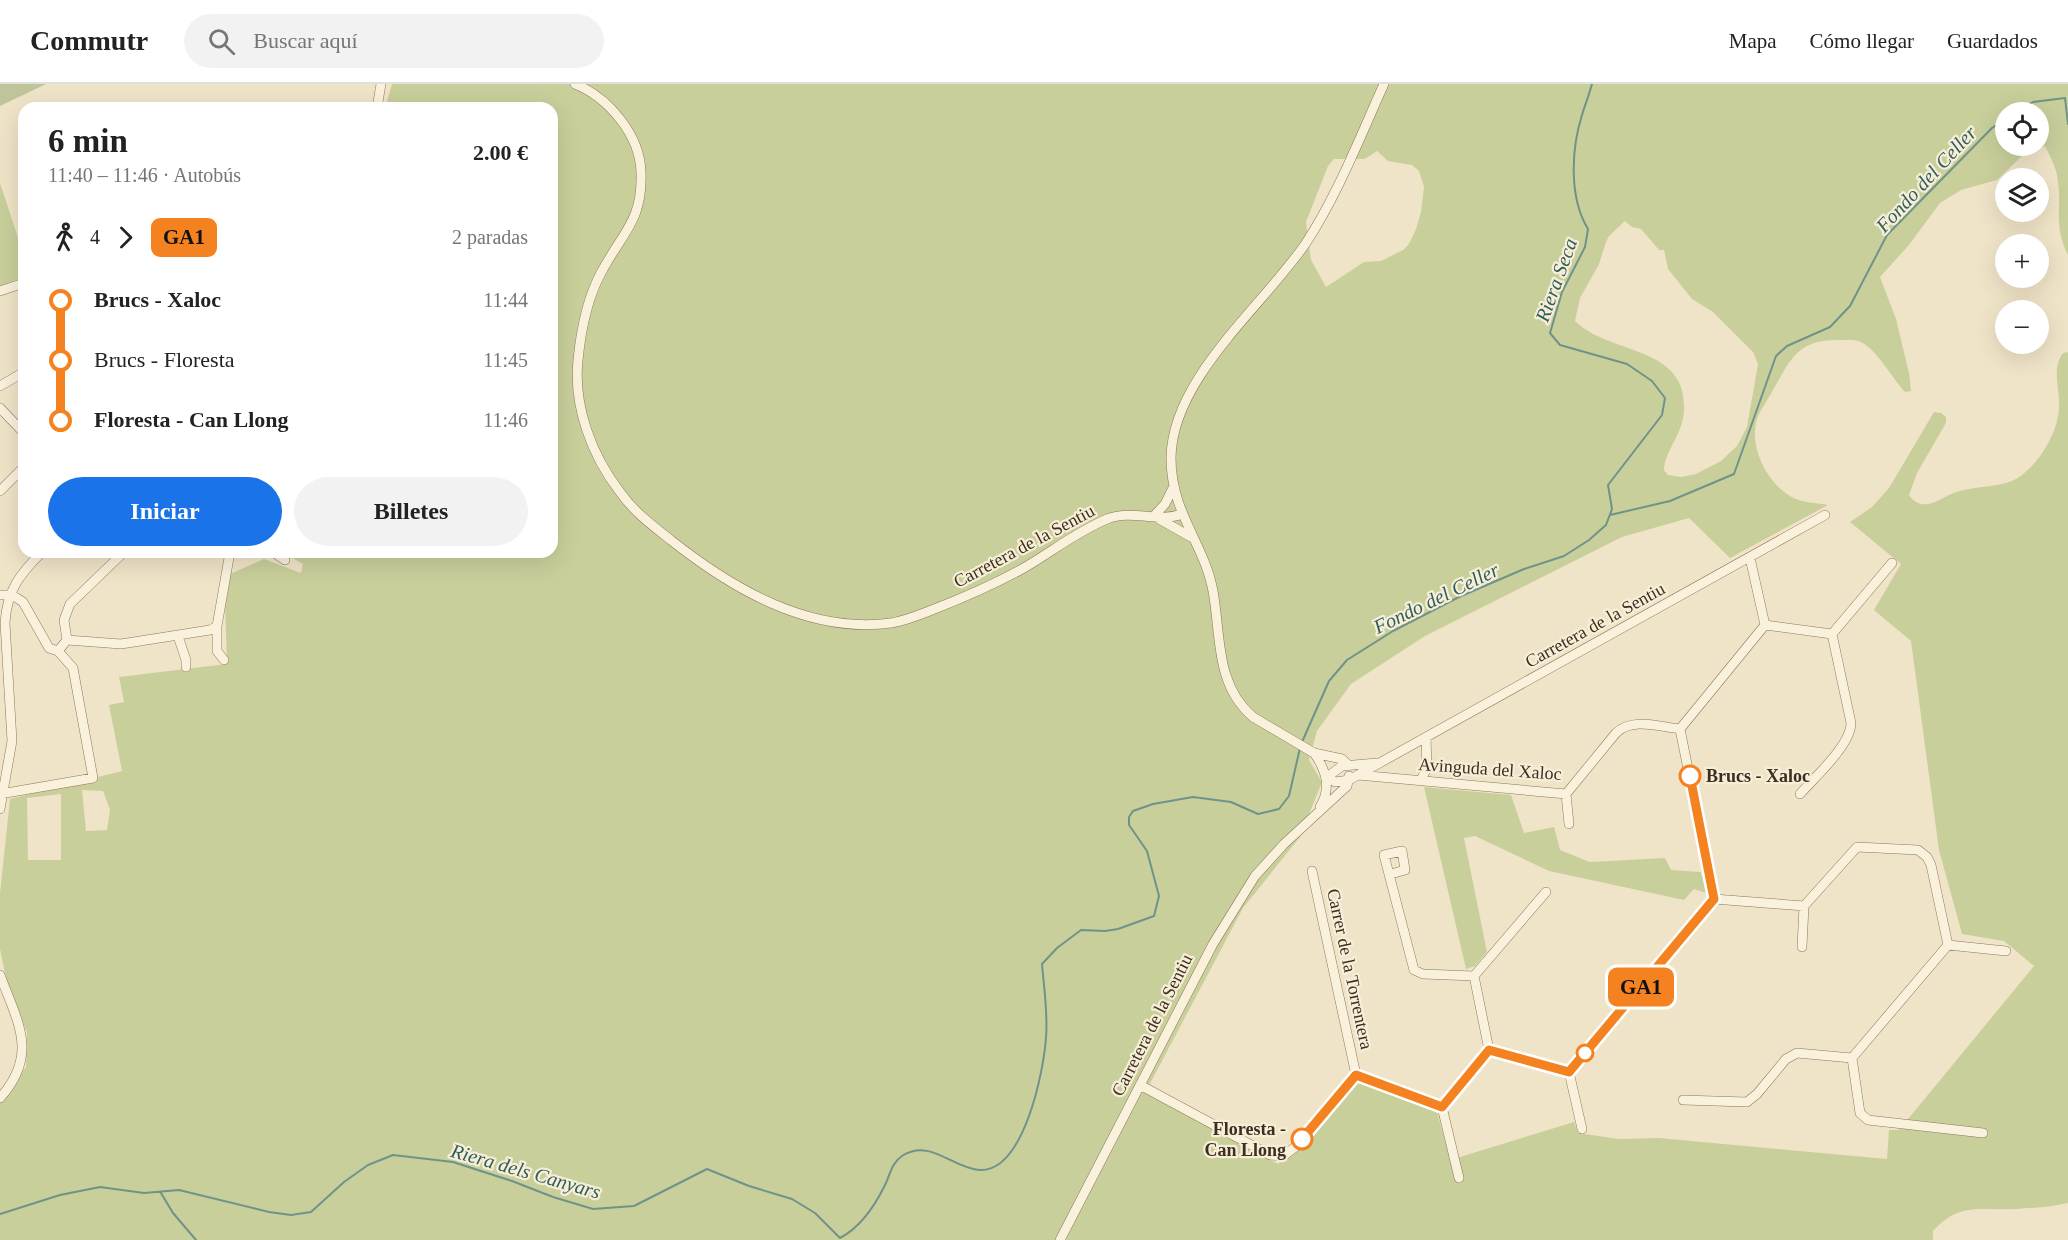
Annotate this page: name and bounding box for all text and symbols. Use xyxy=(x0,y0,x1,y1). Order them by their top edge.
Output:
search box xyxy=(184,14,604,68)
text: Commutr xyxy=(30,25,148,56)
icon: search xyxy=(205,25,238,58)
text: Buscar aquí xyxy=(253,28,358,53)
text: Mapa xyxy=(1729,29,1777,53)
text: Cómo llegar xyxy=(1810,29,1914,53)
text: Guardados xyxy=(1947,29,2038,53)
map controls xyxy=(1995,102,2049,354)
button: locate xyxy=(1995,102,2049,156)
water label: Fondo del Celler xyxy=(1871,121,1981,237)
text: 6 min xyxy=(48,123,128,159)
text: 2.00 € xyxy=(473,140,528,165)
text: 11:40 – 11:46 · Autobús xyxy=(48,164,241,186)
button: layers xyxy=(1995,168,2049,222)
icon: walk xyxy=(48,221,81,254)
icon: forward xyxy=(109,221,142,254)
text: GA1 xyxy=(163,225,205,249)
text: 4 xyxy=(90,226,100,248)
text: 2 paradas xyxy=(452,226,528,248)
button: + xyxy=(1995,234,2049,288)
water label: Riera Seca xyxy=(1530,235,1581,326)
text: Brucs - Xaloc xyxy=(94,287,221,312)
text: 11:44 xyxy=(483,289,528,311)
button: − xyxy=(1995,300,2049,354)
text: Brucs - Floresta xyxy=(94,347,235,372)
text: 11:45 xyxy=(483,349,528,371)
text: Floresta - Can Llong xyxy=(94,407,289,432)
text: 11:46 xyxy=(483,409,528,431)
button: Iniciar xyxy=(48,477,282,546)
button: Billetes xyxy=(294,477,528,546)
street label: Carretera de la Sentiu xyxy=(950,500,1098,592)
water label: Fondo del Celler xyxy=(1369,558,1502,638)
street label: Carretera de la Sentiu xyxy=(1522,578,1668,672)
street label: Avinguda del Xaloc xyxy=(1418,754,1562,784)
marker: Brucs - Xaloc xyxy=(1679,765,1701,787)
place label: Brucs - Xaloc xyxy=(1706,766,1810,786)
street label: Carrer de la Torrentera xyxy=(1323,887,1377,1051)
street label: Carretera de la Sentiu xyxy=(1108,951,1196,1099)
line badge: GA1 xyxy=(1606,968,1676,1006)
text: GA1 xyxy=(1620,975,1662,999)
unlabelled marker xyxy=(1576,1044,1594,1062)
place label: Floresta - Can Llong xyxy=(1204,1119,1286,1160)
marker: Floresta - Can Llong xyxy=(1291,1128,1313,1150)
water label: Riera dels Canyars xyxy=(448,1139,603,1204)

